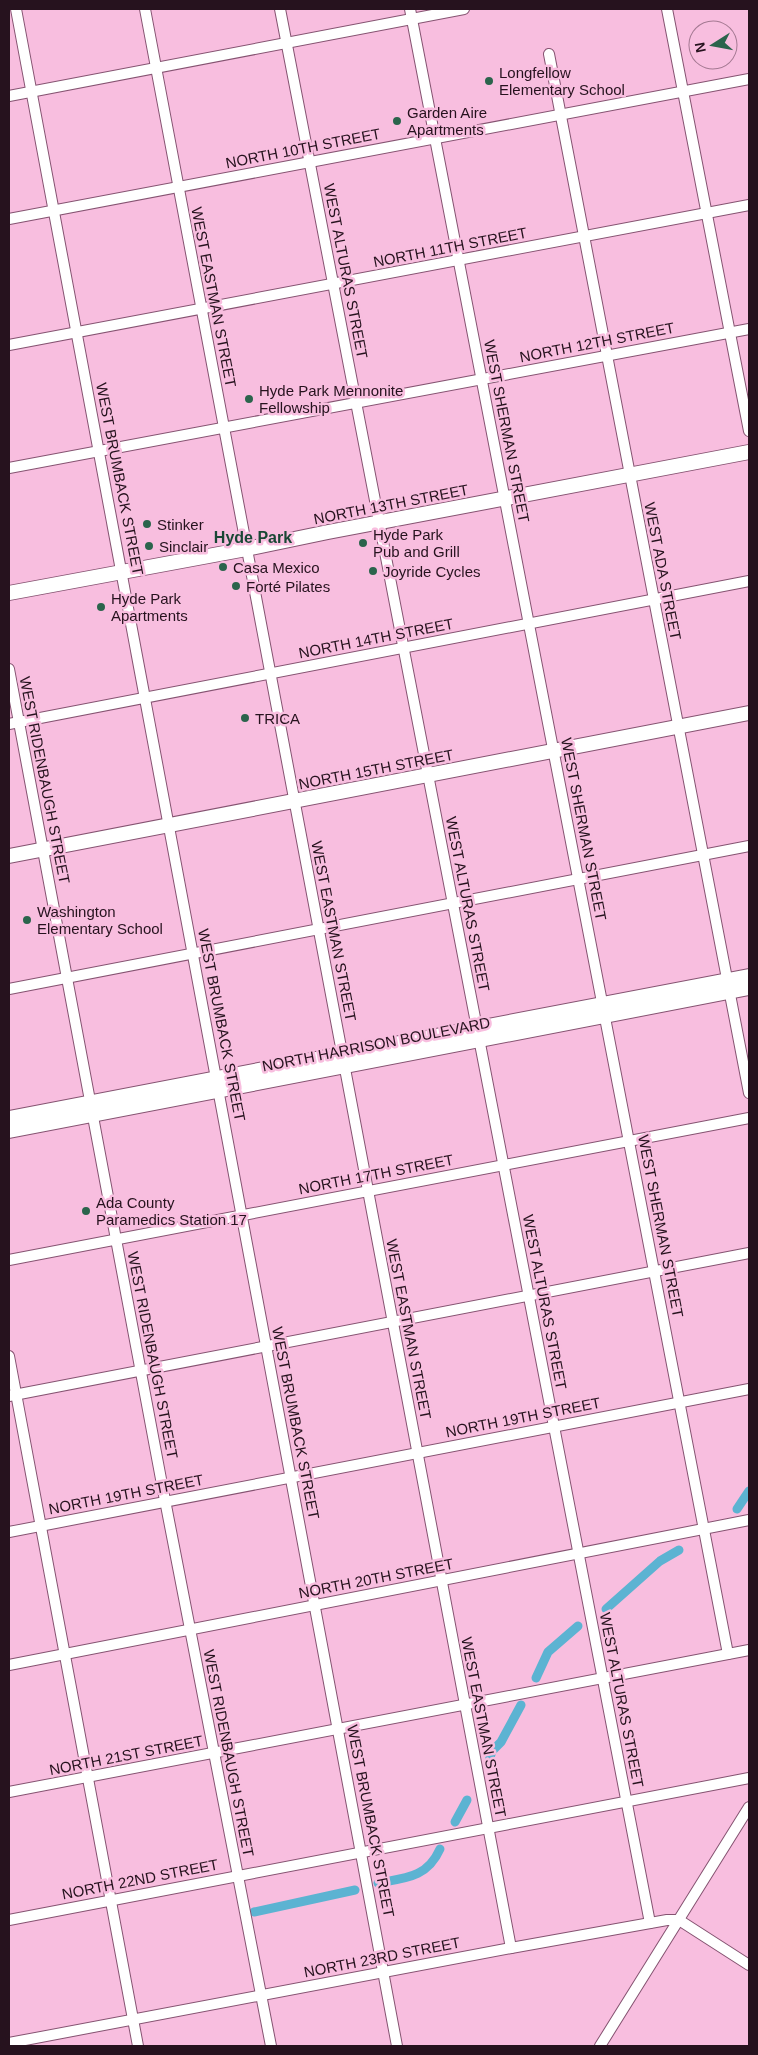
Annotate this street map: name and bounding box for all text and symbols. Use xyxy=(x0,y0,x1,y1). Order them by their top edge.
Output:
north arrow xyxy=(688,20,738,70)
text: N xyxy=(691,41,709,54)
place label: Longfellow Elementary School xyxy=(499,64,625,98)
marker: Longfellow Elementary School xyxy=(483,75,495,87)
place label: Garden Aire Apartments xyxy=(407,104,487,138)
marker: Garden Aire Apartments xyxy=(391,115,403,127)
street label: NORTH 10TH STREET xyxy=(224,125,382,171)
street label: WEST ALTURAS STREET xyxy=(321,182,371,360)
street label: WEST EASTMAN STREET xyxy=(188,206,240,388)
street label: NORTH 11TH STREET xyxy=(372,224,528,270)
street label: NORTH 12TH STREET xyxy=(518,319,676,365)
street label: WEST SHERMAN STREET xyxy=(481,338,533,524)
street label: WEST BRUMBACK STREET xyxy=(93,381,147,577)
place label: Hyde Park Mennonite Fellowship xyxy=(259,382,403,416)
marker: Hyde Park Mennonite Fellowship xyxy=(243,393,255,405)
street label: NORTH 13TH STREET xyxy=(312,481,470,527)
street label: WEST ADA STREET xyxy=(641,501,685,641)
place label: Stinker xyxy=(157,516,204,533)
marker: Stinker xyxy=(141,518,153,530)
place label: Hyde Park Pub and Grill xyxy=(373,526,460,560)
district label: Hyde Park xyxy=(214,529,292,546)
marker: Hyde Park Pub and Grill xyxy=(357,537,369,549)
place label: Sinclair xyxy=(159,538,208,555)
marker: Sinclair xyxy=(143,540,155,552)
place label: Casa Mexico xyxy=(233,559,320,576)
marker: Casa Mexico xyxy=(217,561,229,573)
place label: Joyride Cycles xyxy=(383,563,481,580)
marker: Joyride Cycles xyxy=(367,565,379,577)
place label: Forté Pilates xyxy=(246,578,330,595)
marker: Forté Pilates xyxy=(230,580,242,592)
place label: Hyde Park Apartments xyxy=(111,590,188,624)
marker: Hyde Park Apartments xyxy=(95,601,107,613)
street label: NORTH 14TH STREET xyxy=(297,615,455,661)
street label: WEST RIDENBAUGH STREET xyxy=(17,675,73,885)
place label: TRICA xyxy=(255,710,300,727)
marker: TRICA xyxy=(239,712,251,724)
street label: WEST SHERMAN STREET xyxy=(558,736,610,922)
street label: NORTH 15TH STREET xyxy=(297,746,455,792)
street label: WEST ALTURAS STREET xyxy=(443,815,493,993)
street label: WEST EASTMAN STREET xyxy=(308,840,360,1022)
place label: Washington Elementary School xyxy=(37,903,163,937)
marker: Washington Elementary School xyxy=(21,914,33,926)
street label: WEST BRUMBACK STREET xyxy=(195,927,249,1123)
street label: NORTH HARRISON BOULEVARD xyxy=(261,1013,492,1074)
street label: WEST SHERMAN STREET xyxy=(635,1133,687,1319)
street label: NORTH 17TH STREET xyxy=(297,1151,455,1197)
place label: Ada County Paramedics Station 17 xyxy=(96,1194,247,1228)
marker: Ada County Paramedics Station 17 xyxy=(80,1205,92,1217)
street label: WEST ALTURAS STREET xyxy=(520,1213,570,1391)
street label: WEST EASTMAN STREET xyxy=(383,1238,435,1420)
street label: WEST RIDENBAUGH STREET xyxy=(125,1250,181,1460)
street label: WEST BRUMBACK STREET xyxy=(269,1325,323,1521)
street label: NORTH 19TH STREET xyxy=(444,1394,602,1440)
street label: NORTH 19TH STREET xyxy=(47,1471,205,1517)
street label: NORTH 20TH STREET xyxy=(297,1555,455,1601)
street label: WEST ALTURAS STREET xyxy=(597,1611,647,1789)
street label: WEST EASTMAN STREET xyxy=(458,1636,510,1818)
street label: WEST RIDENBAUGH STREET xyxy=(201,1648,257,1858)
street label: WEST BRUMBACK STREET xyxy=(344,1723,398,1919)
street label: NORTH 21ST STREET xyxy=(48,1732,204,1778)
street label: NORTH 22ND STREET xyxy=(60,1855,220,1903)
street label: NORTH 23RD STREET xyxy=(302,1933,462,1981)

